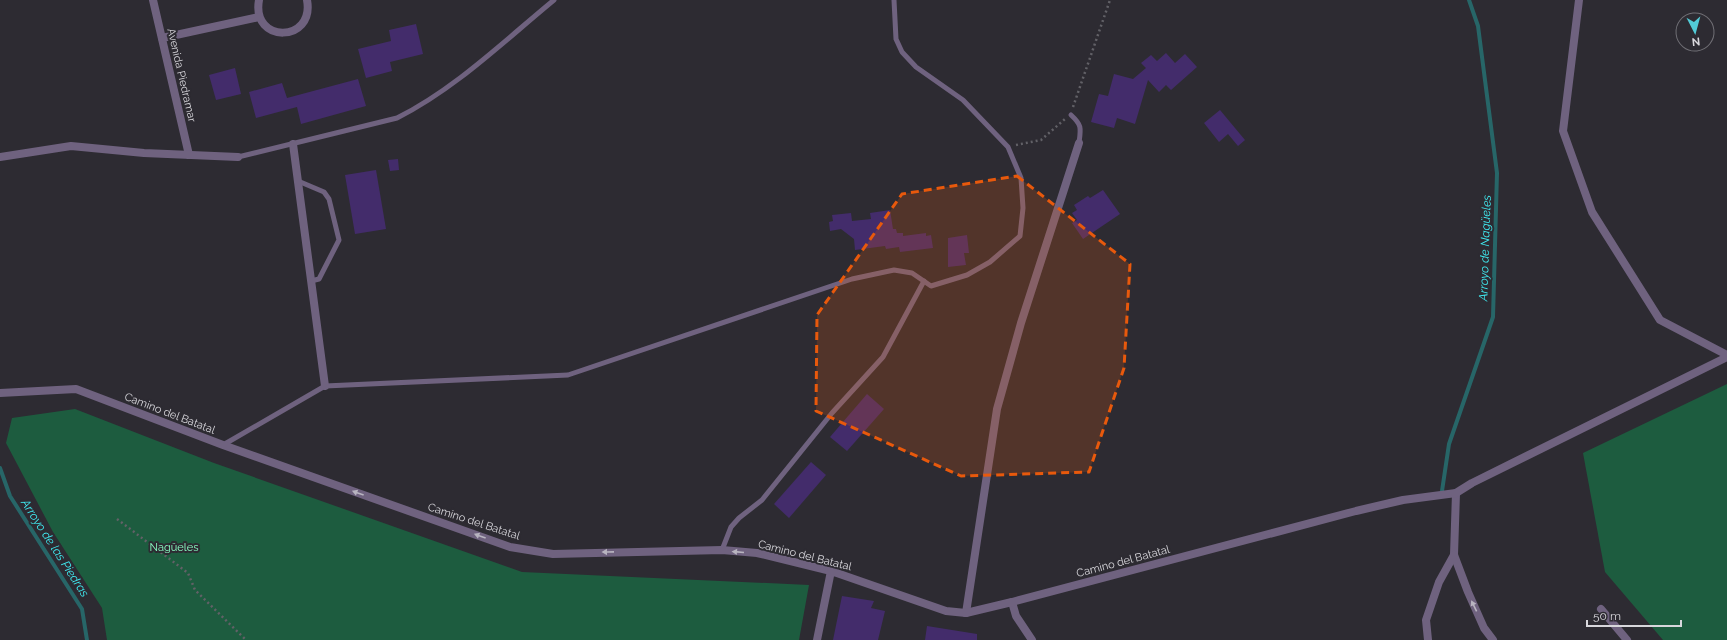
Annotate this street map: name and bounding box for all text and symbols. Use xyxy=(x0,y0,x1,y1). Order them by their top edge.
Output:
north arrow xyxy=(1675,12,1715,52)
street label: Avenida Piedramar xyxy=(164,27,199,123)
text: N xyxy=(1691,35,1701,48)
water label: Arroyo de Nagüeles xyxy=(1476,194,1494,302)
street label: Camino del Batatal xyxy=(123,390,217,437)
one-way arrow xyxy=(351,489,363,495)
water label: Arroyo de las Piedras xyxy=(18,496,92,600)
street label: Camino del Batatal xyxy=(426,500,522,543)
one-way arrow xyxy=(474,533,486,539)
street label: Camino del Batatal xyxy=(757,538,853,573)
park label: Nagüeles xyxy=(150,541,198,554)
street label: Camino del Batatal xyxy=(1075,543,1171,580)
one-way arrow xyxy=(732,548,744,555)
one-way arrow xyxy=(602,549,614,556)
one-way arrow xyxy=(1471,600,1477,612)
scale bar xyxy=(1587,602,1681,628)
text: 50 m xyxy=(1593,609,1621,623)

